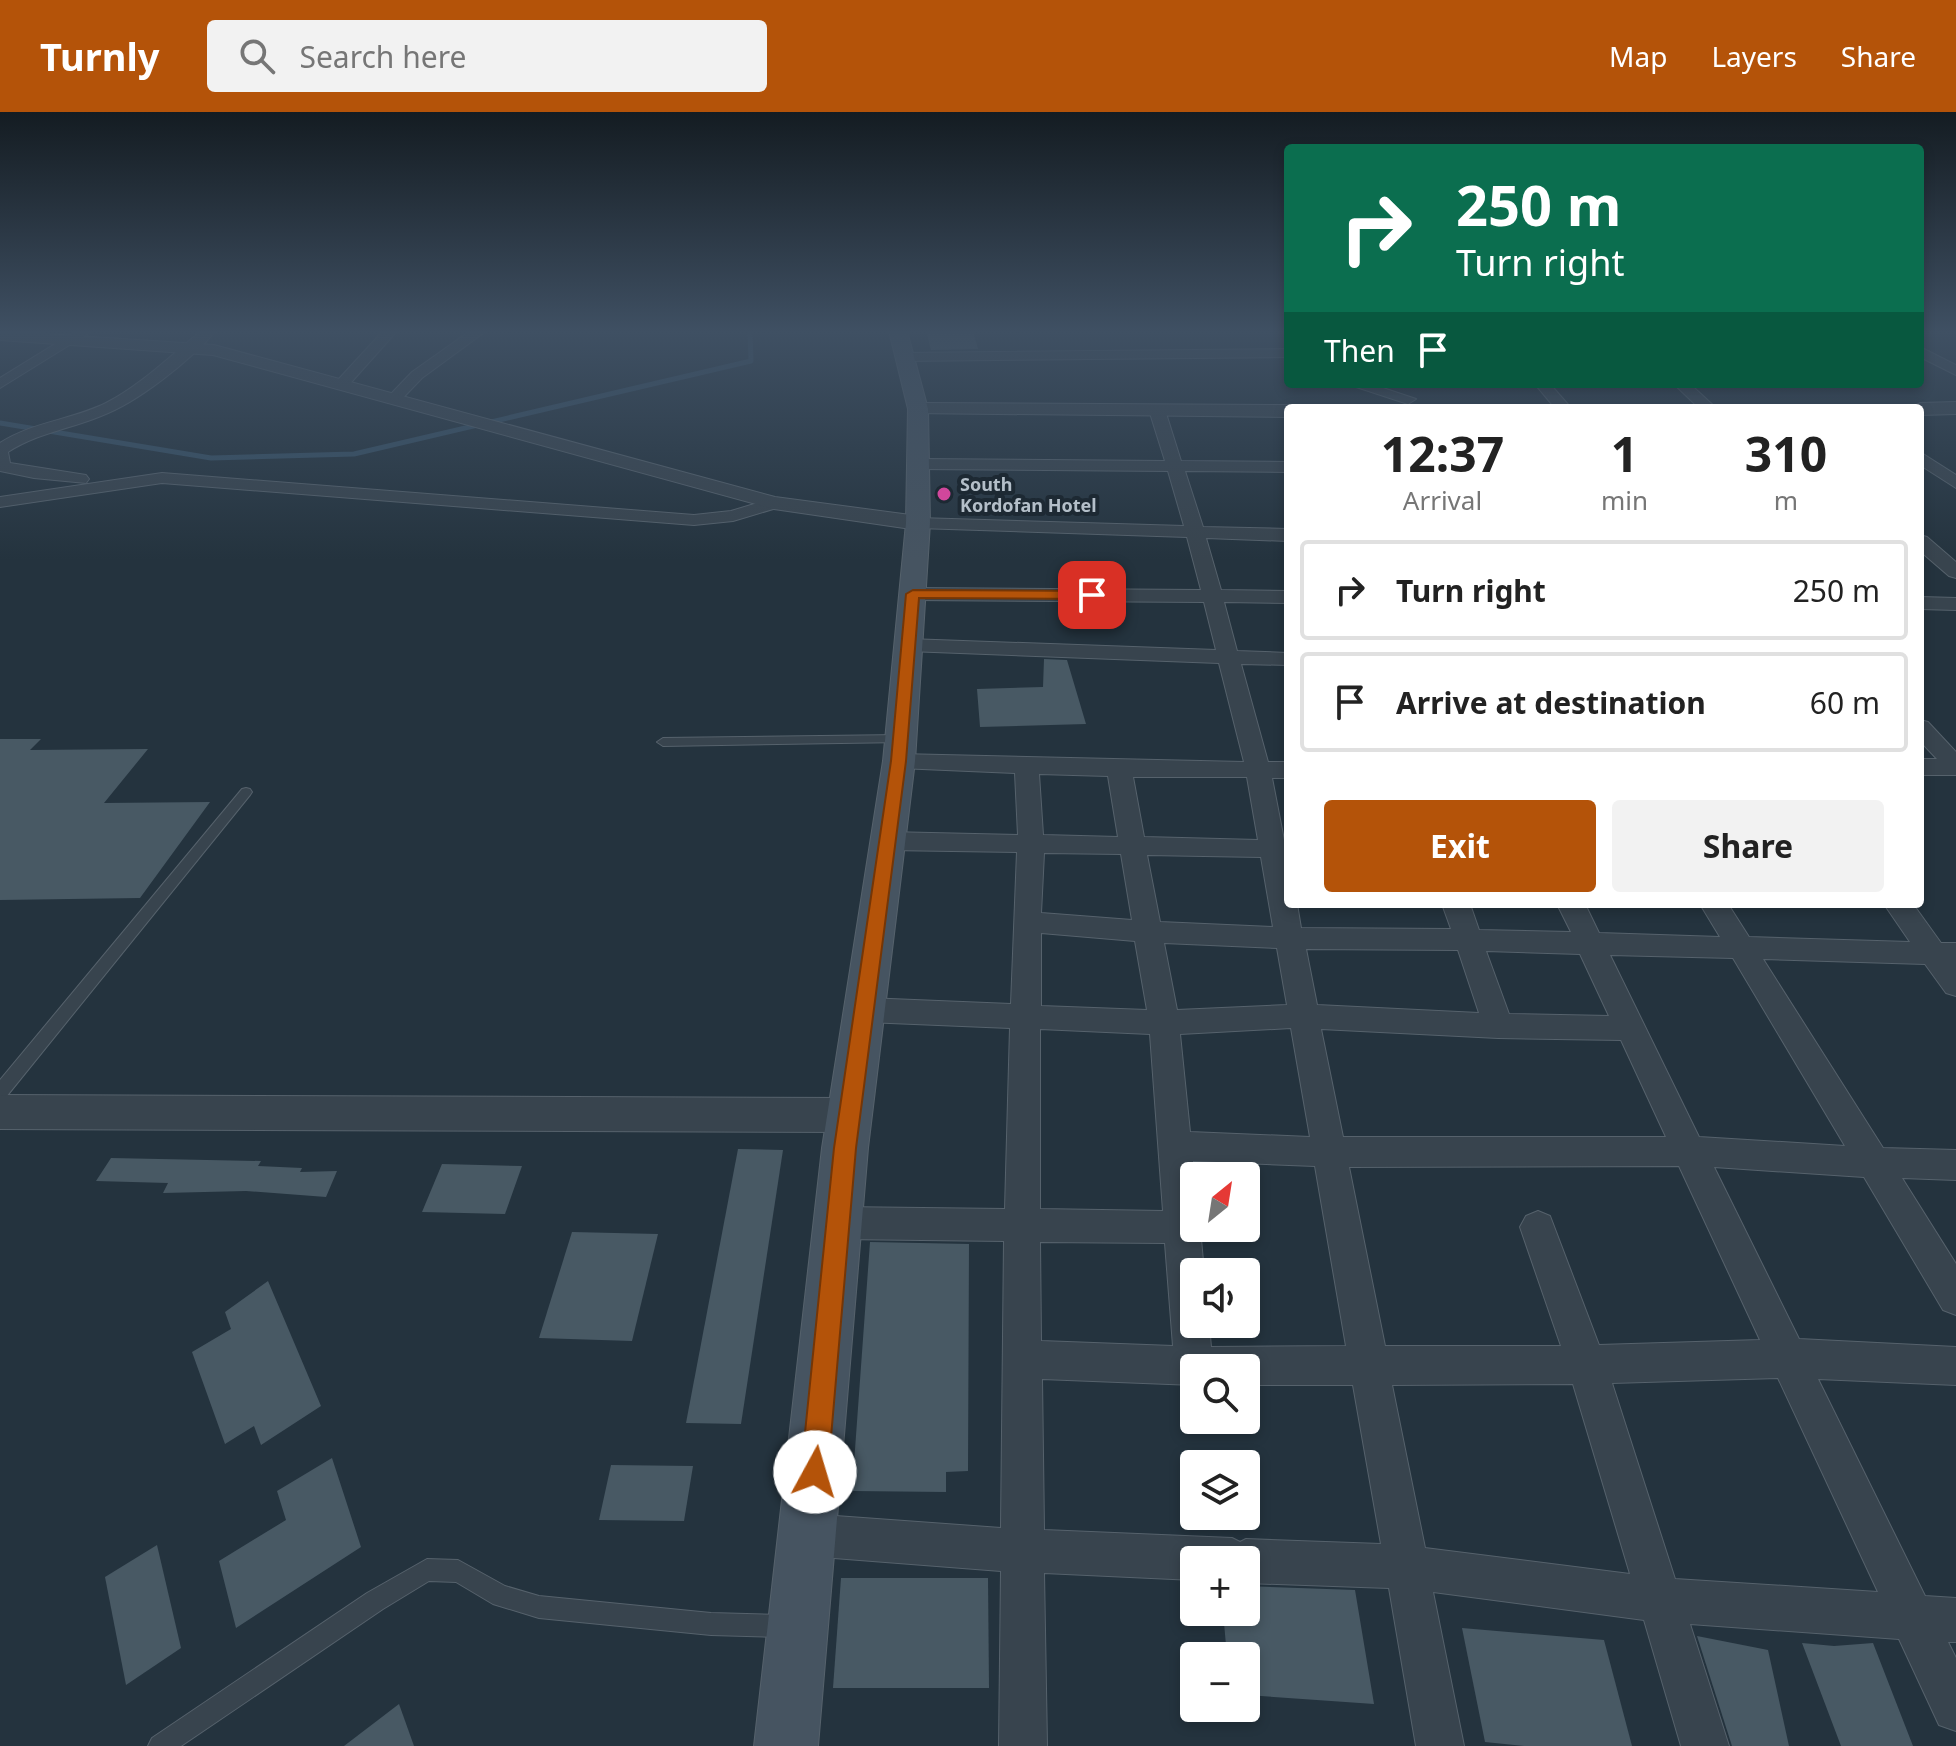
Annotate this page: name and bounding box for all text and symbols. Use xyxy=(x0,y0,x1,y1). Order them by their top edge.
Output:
search box xyxy=(207,20,767,92)
text: Turnly xyxy=(40,30,159,82)
icon: search xyxy=(235,34,279,78)
text: Search here xyxy=(299,36,466,77)
text: Map xyxy=(1609,37,1667,75)
text: Layers xyxy=(1711,37,1797,75)
text: Share xyxy=(1841,37,1916,75)
text: 250 m xyxy=(1456,166,1621,242)
icon: right xyxy=(1324,176,1428,280)
text: Turn right xyxy=(1456,238,1624,287)
icon: arrive xyxy=(1411,328,1455,372)
text: Then xyxy=(1324,330,1395,371)
text: 12:37 xyxy=(1381,421,1504,486)
text: 1 xyxy=(1611,421,1638,486)
text: 310 xyxy=(1745,421,1827,486)
place label: South Kordofan Hotel xyxy=(960,472,1097,517)
text: Arrival xyxy=(1403,482,1482,518)
text: min xyxy=(1601,482,1648,518)
text: m xyxy=(1774,482,1798,518)
marker: South Kordofan Hotel xyxy=(935,485,953,503)
pin xyxy=(1058,561,1126,629)
icon: right xyxy=(1328,568,1372,612)
text: Turn right xyxy=(1396,570,1546,611)
text: 250 m xyxy=(1793,570,1880,611)
icon: arrive xyxy=(1070,573,1114,617)
icon: arrive xyxy=(1328,680,1372,724)
text: Arrive at destination xyxy=(1396,682,1706,723)
text: 60 m xyxy=(1810,682,1880,723)
button: Exit xyxy=(1324,800,1596,892)
button: Share xyxy=(1612,800,1884,892)
north arrow xyxy=(1180,1162,1260,1242)
map controls xyxy=(1180,1162,1260,1722)
button: sound xyxy=(1180,1258,1260,1338)
button: search xyxy=(1180,1354,1260,1434)
position arrow xyxy=(773,1430,857,1514)
button: layers xyxy=(1180,1450,1260,1530)
button: + xyxy=(1180,1546,1260,1626)
button: − xyxy=(1180,1642,1260,1722)

